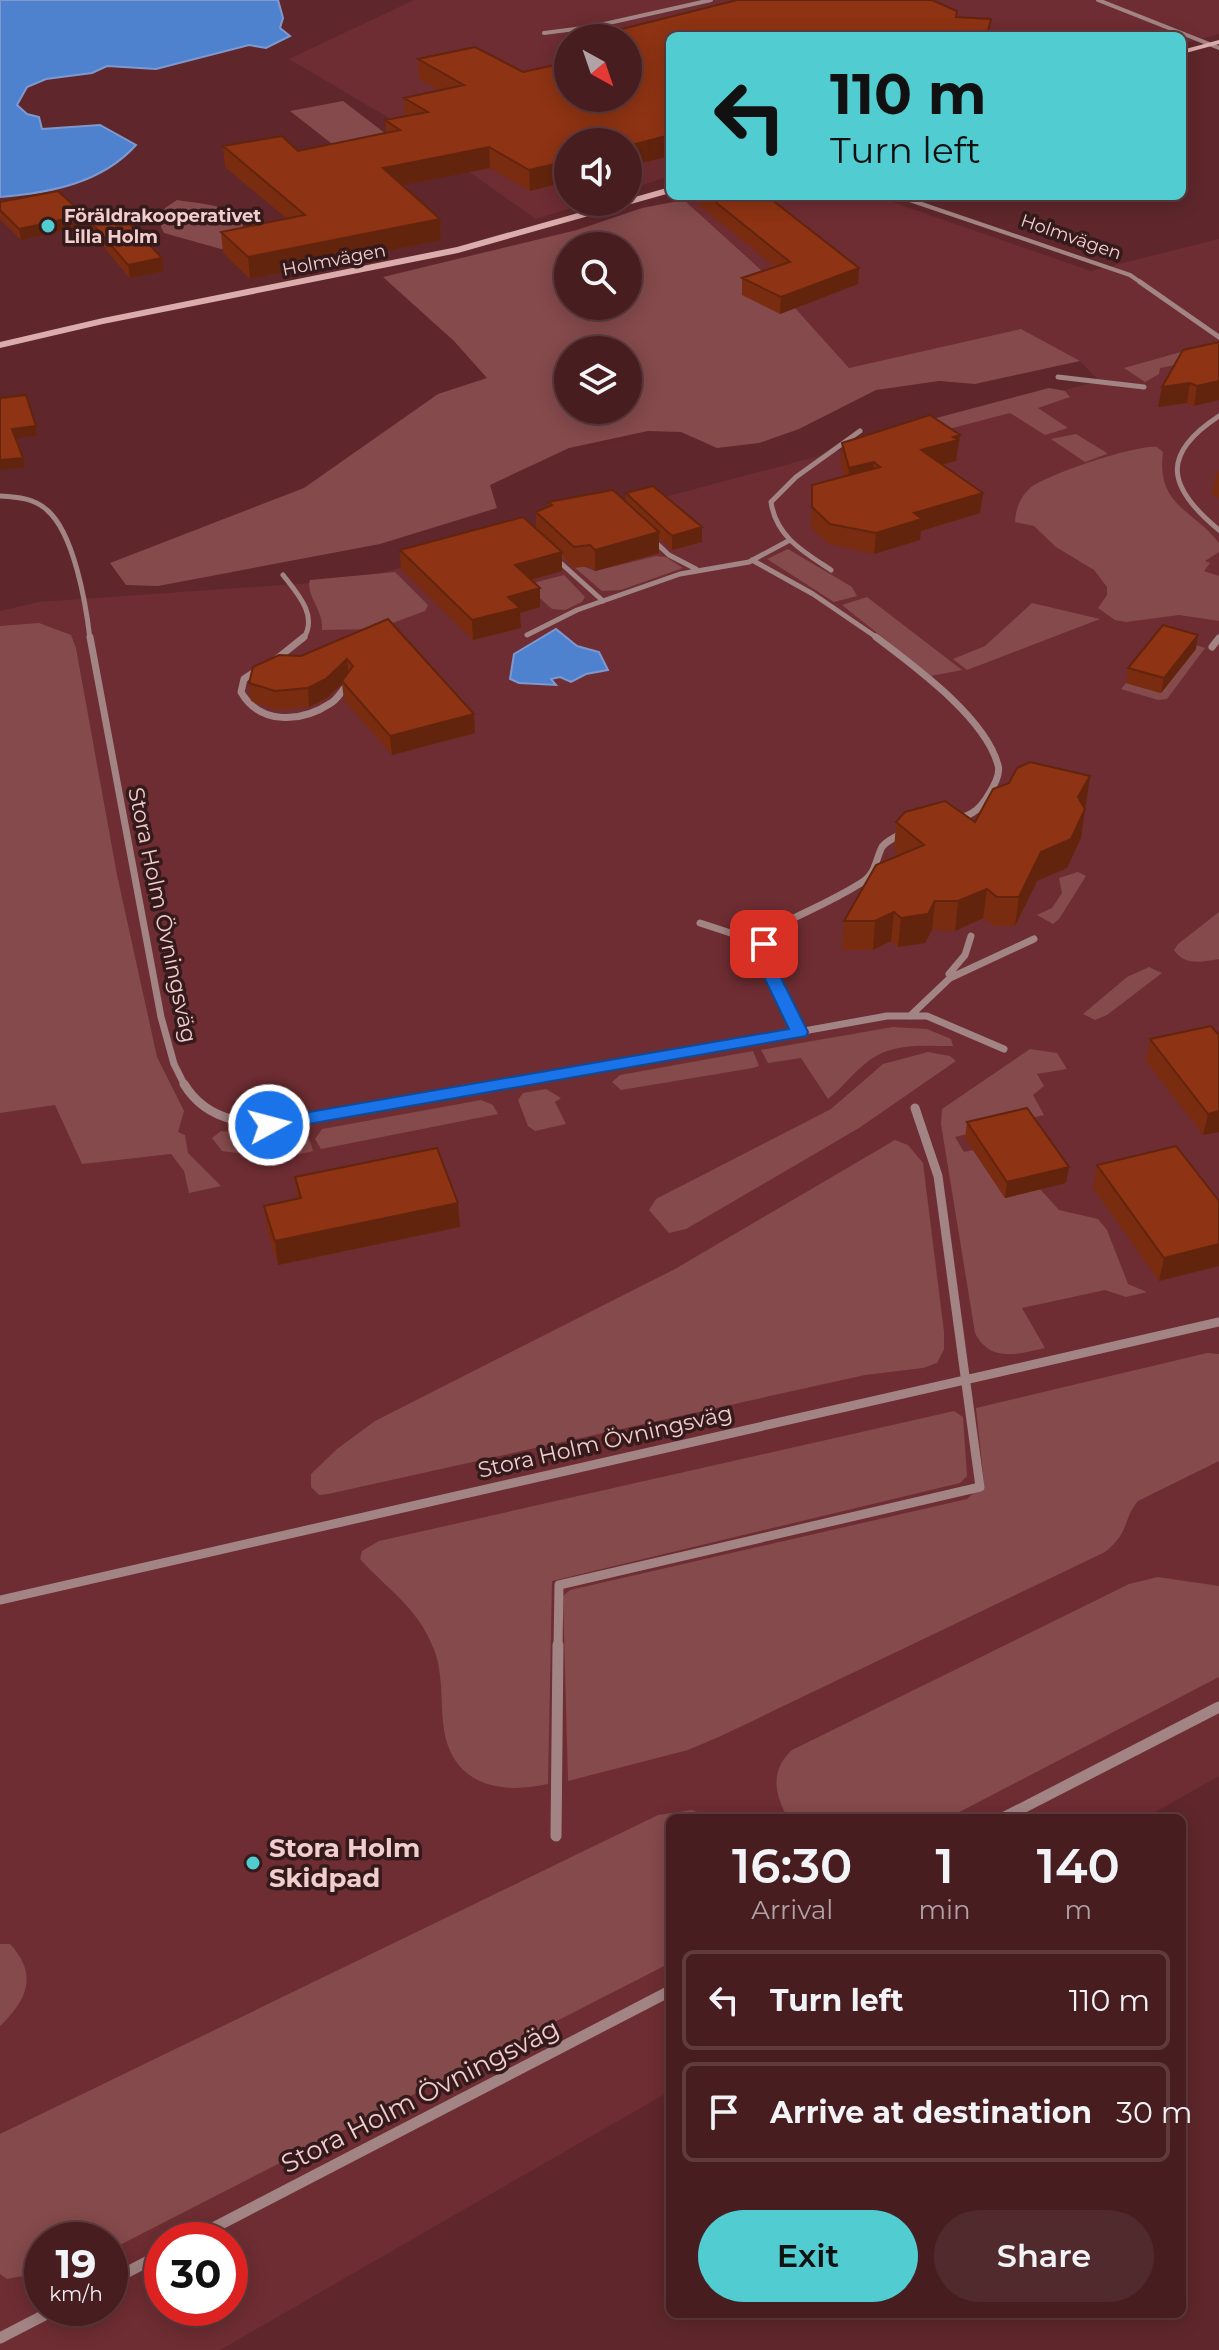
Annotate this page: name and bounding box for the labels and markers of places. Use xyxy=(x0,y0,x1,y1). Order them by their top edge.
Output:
place label: Föräldrakooperativet Lilla Holm xyxy=(64,205,261,248)
marker: Föräldrakooperativet Lilla Holm xyxy=(39,217,57,235)
pin xyxy=(730,910,798,978)
place label: Stora Holm Skidpad xyxy=(269,1832,420,1894)
marker: Stora Holm Skidpad xyxy=(244,1854,262,1872)

